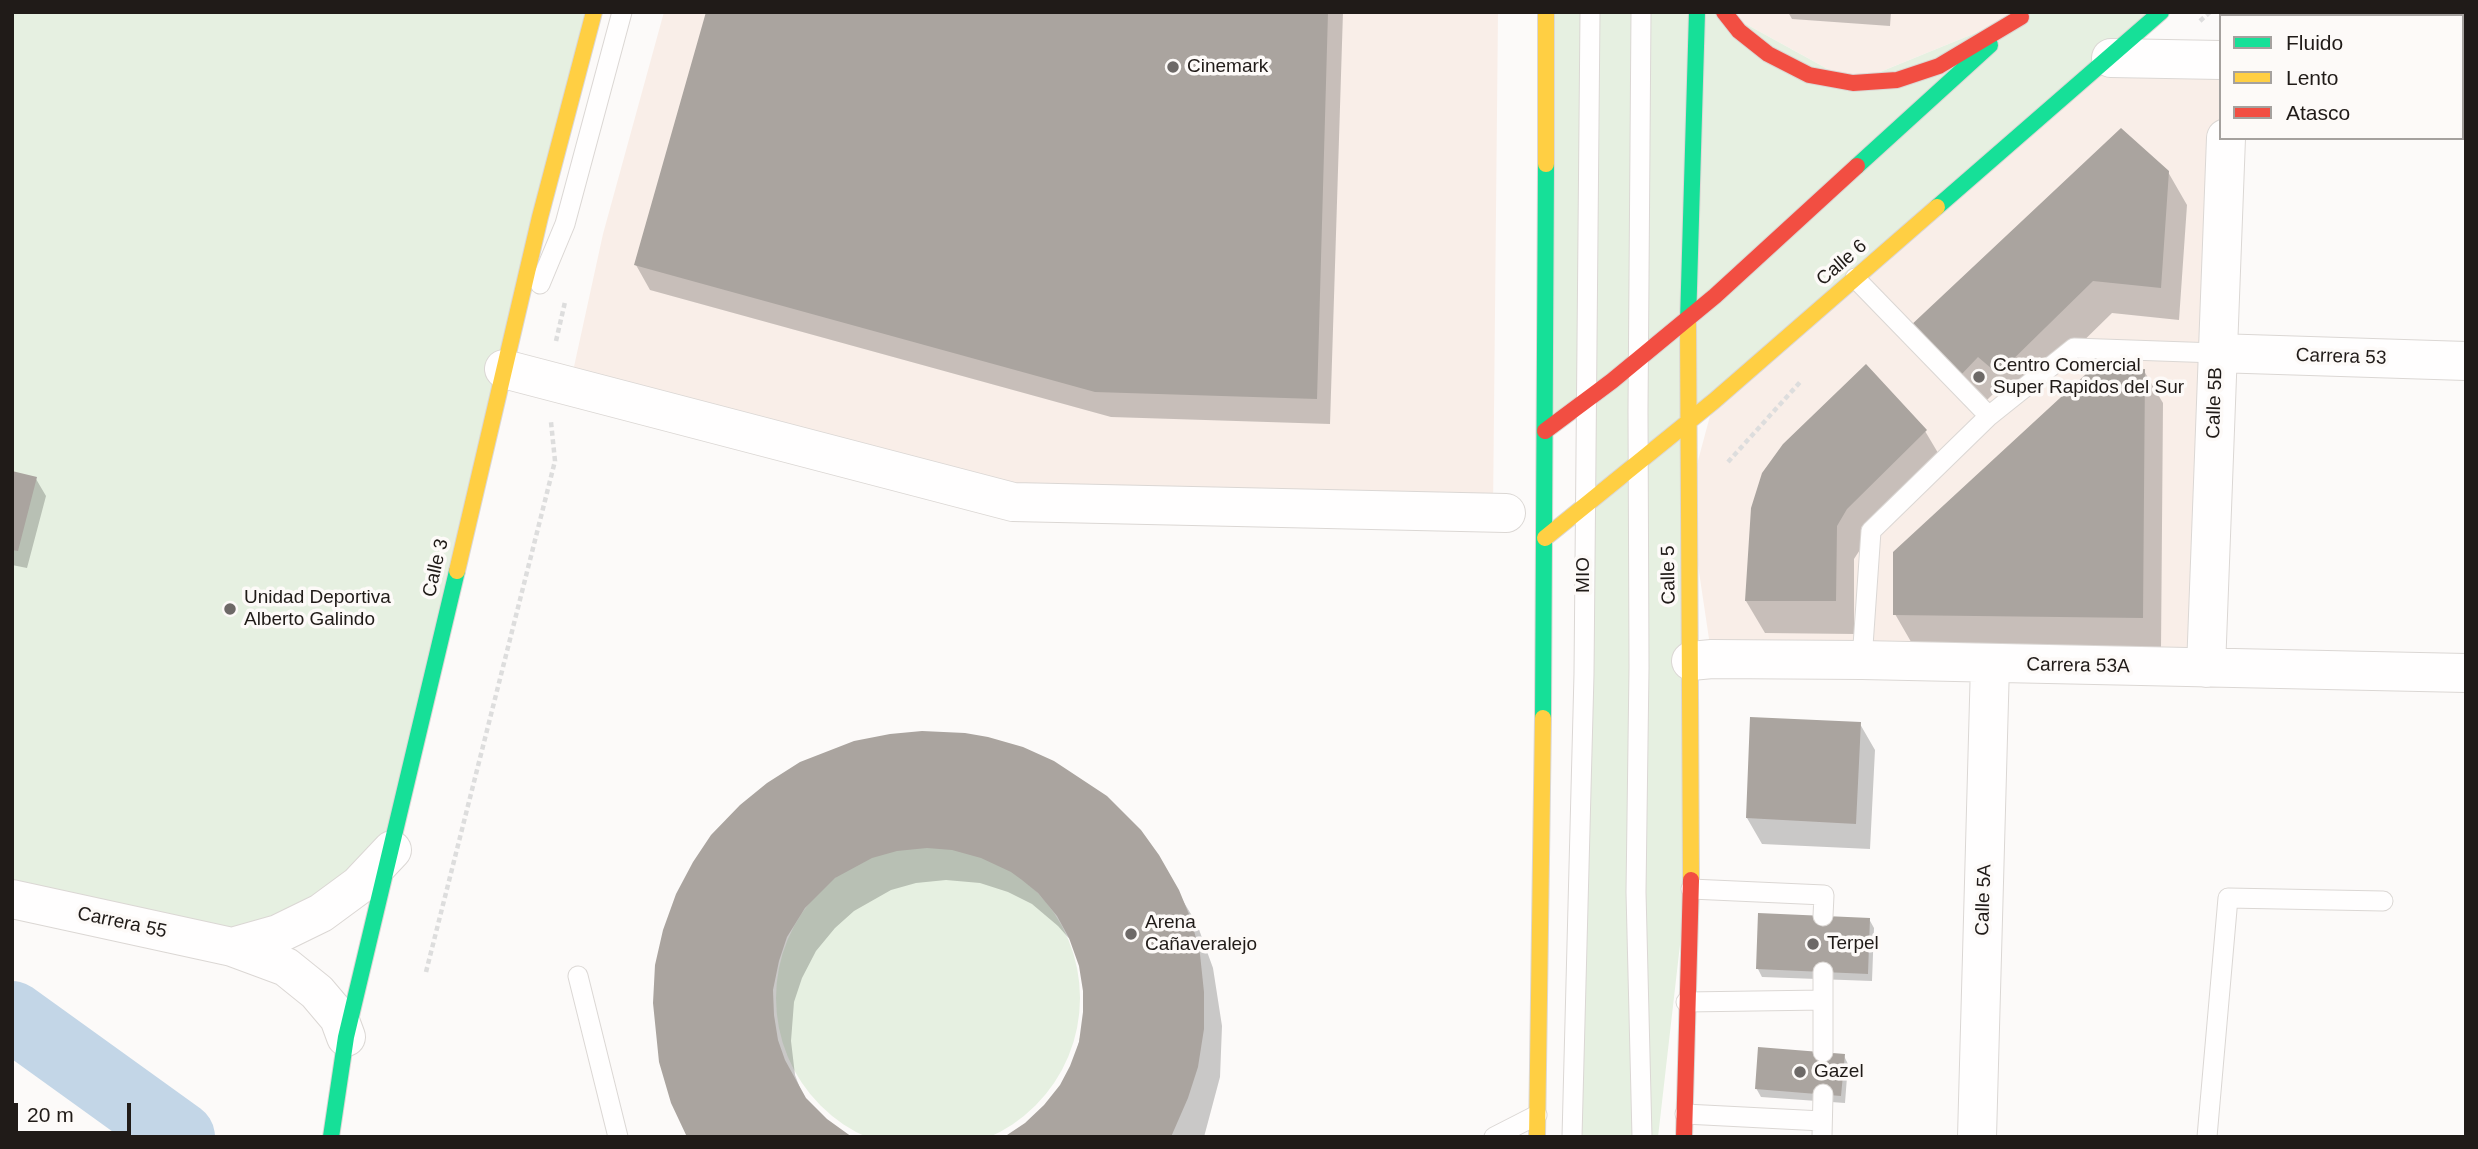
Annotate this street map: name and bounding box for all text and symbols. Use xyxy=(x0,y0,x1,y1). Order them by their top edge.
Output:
legend xyxy=(2219,14,2464,140)
text: Fluido xyxy=(2286,31,2343,54)
place label: Cinemark xyxy=(1187,56,1268,78)
marker: Cinemark xyxy=(1165,59,1181,75)
text: Lento xyxy=(2286,66,2339,89)
text: Atasco xyxy=(2286,101,2350,124)
street label: Calle 6 xyxy=(1812,235,1872,291)
street label: Carrera 53 xyxy=(2295,344,2387,370)
place label: Centro Comercial Super Rapidos del Sur xyxy=(1993,355,2184,399)
street label: Calle 5B xyxy=(2202,367,2228,439)
marker: Centro Comercial Super Rapidos del Sur xyxy=(1971,369,1987,385)
street label: Calle 3 xyxy=(418,537,454,599)
street label: Calle 5 xyxy=(1657,545,1681,605)
street label: MIO xyxy=(1573,557,1595,593)
place label: Unidad Deportiva Alberto Galindo xyxy=(244,587,391,631)
marker: Unidad Deportiva Alberto Galindo xyxy=(222,601,238,617)
street label: Carrera 53A xyxy=(2026,654,2130,678)
street label: Calle 5A xyxy=(1971,864,1997,936)
street label: Carrera 55 xyxy=(75,902,169,944)
place label: Arena Cañaveralejo xyxy=(1145,912,1257,956)
marker: Arena Cañaveralejo xyxy=(1123,926,1139,942)
place label: Terpel xyxy=(1827,933,1879,955)
marker: Terpel xyxy=(1805,936,1821,952)
place label: Gazel xyxy=(1814,1061,1864,1083)
marker: Gazel xyxy=(1792,1064,1808,1080)
scale bar xyxy=(18,1090,135,1134)
text: 20 m xyxy=(27,1103,74,1126)

